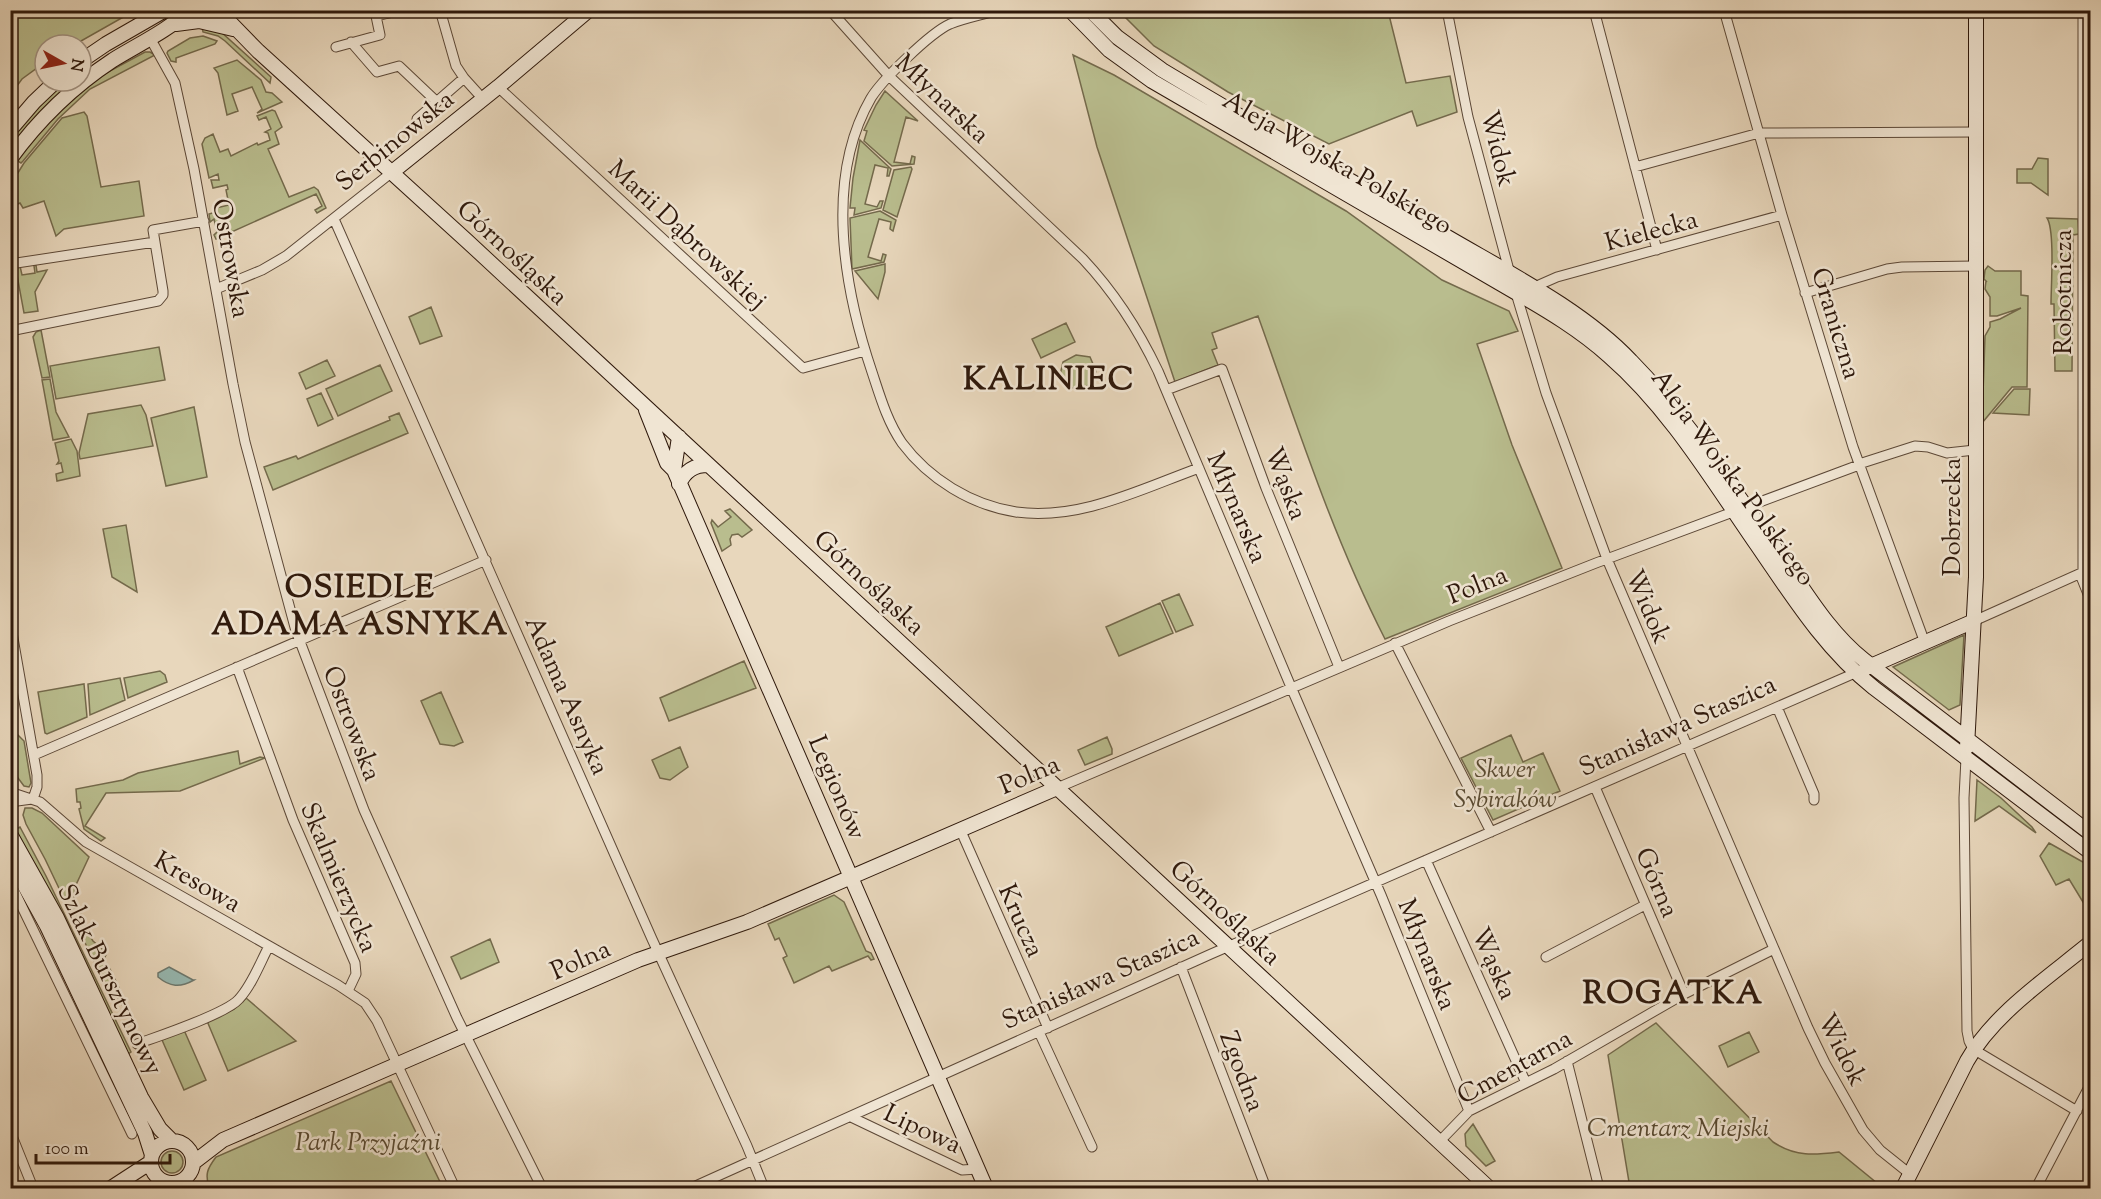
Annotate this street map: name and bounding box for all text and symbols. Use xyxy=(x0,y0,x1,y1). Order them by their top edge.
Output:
north arrow xyxy=(33,33,93,93)
street label: Młynarska xyxy=(886,46,997,153)
text: N xyxy=(63,57,88,73)
street label: Serbinowska xyxy=(328,83,463,201)
street label: Aleja Wojska Polskiego xyxy=(1215,83,1458,245)
street label: Widok xyxy=(1469,107,1524,191)
street label: Marii Dąbrowskiej xyxy=(598,152,774,319)
street label: Górnośląska xyxy=(447,192,575,315)
street label: Ostrowska xyxy=(201,196,258,321)
street label: Kielecka xyxy=(1601,202,1702,263)
street label: Robotnicza xyxy=(2046,229,2083,355)
street label: Graniczna xyxy=(1800,264,1869,384)
district label: KALINIEC xyxy=(963,358,1135,404)
street label: Aleja Wojska Polskiego xyxy=(1641,363,1823,594)
street label: Wąska xyxy=(1254,442,1316,526)
street label: Młynarska xyxy=(1196,447,1276,569)
street label: Dobrzecka xyxy=(1935,458,1972,576)
street label: Górnośląska xyxy=(804,522,932,645)
street label: Polna xyxy=(1442,558,1514,615)
street label: Widok xyxy=(1615,564,1679,650)
district label: OSIEDLE ADAMA ASNYKA xyxy=(211,566,509,649)
street label: Adama Asnyka xyxy=(514,611,617,781)
street label: Ostrowska xyxy=(312,661,390,787)
street label: Stanisława Staszica xyxy=(1573,667,1783,787)
street label: Legionów xyxy=(797,730,874,846)
street label: Polna xyxy=(994,747,1066,805)
park label: Skwer Sybiraków xyxy=(1453,752,1557,819)
street label: Skalmierzycka xyxy=(289,797,386,959)
street label: Górna xyxy=(1624,842,1687,924)
street label: Kresowa xyxy=(146,843,247,923)
street label: Górnośląska xyxy=(1160,852,1288,975)
street label: Szlak Bursztynowy xyxy=(46,878,171,1082)
street label: Krucza xyxy=(987,878,1052,964)
street label: Młynarska xyxy=(1387,894,1465,1016)
street label: Stanisława Staszica xyxy=(996,920,1206,1040)
street label: Wąska xyxy=(1460,922,1525,1006)
street label: Polna xyxy=(545,932,617,991)
district label: ROGATKA xyxy=(1583,972,1763,1018)
street label: Widok xyxy=(1807,1007,1875,1093)
street label: Cmentarna xyxy=(1451,1021,1580,1115)
street label: Zgodna xyxy=(1208,1026,1273,1117)
street label: Lipowa xyxy=(877,1096,967,1164)
park label: Cmentarz Miejski xyxy=(1587,1111,1769,1148)
park label: Park Przyjaźni xyxy=(295,1125,441,1162)
scale bar xyxy=(36,1127,170,1165)
text: 100 m xyxy=(45,1137,89,1163)

